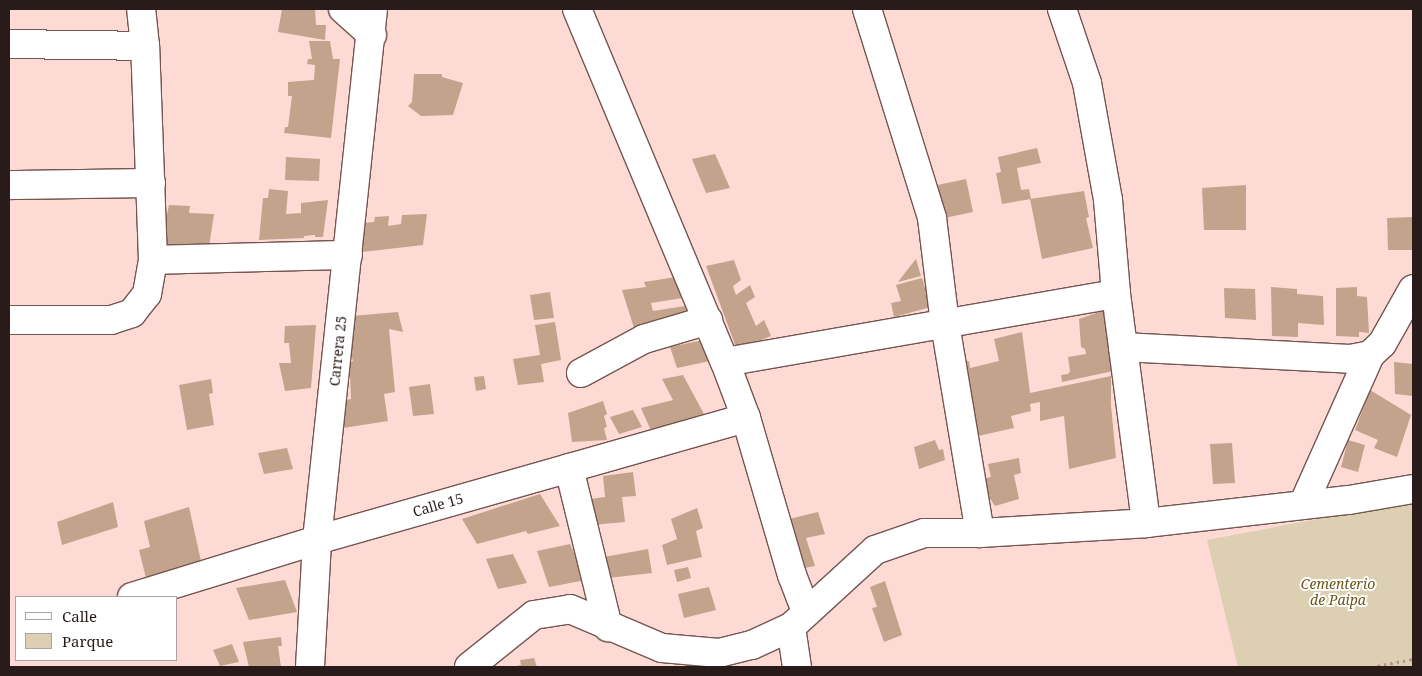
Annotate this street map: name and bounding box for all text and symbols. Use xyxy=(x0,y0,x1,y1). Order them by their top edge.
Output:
street label: Carrera 25 xyxy=(326,315,350,387)
street label: Calle 15 xyxy=(411,490,465,520)
park label: Cementerio de Paipa xyxy=(1301,576,1375,608)
legend xyxy=(15,596,178,661)
text: Calle xyxy=(62,606,97,626)
text: Parque xyxy=(62,631,113,651)

